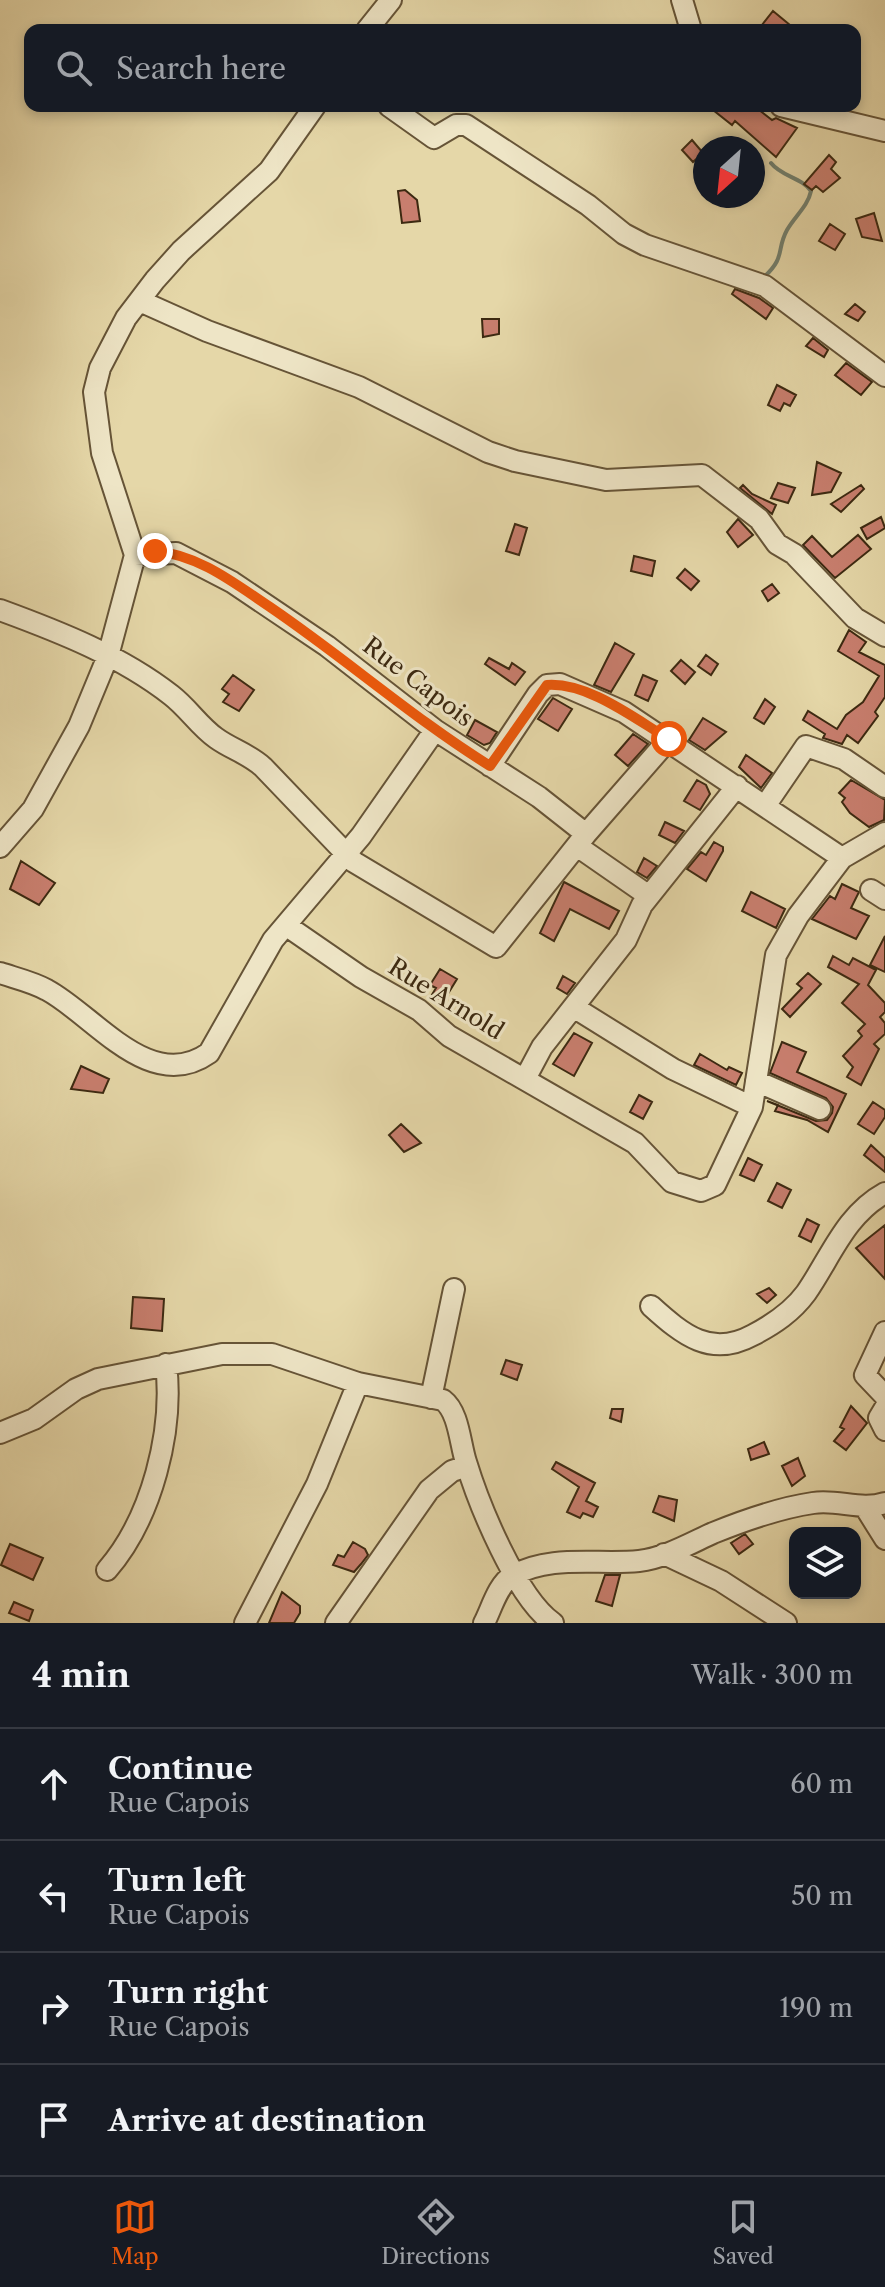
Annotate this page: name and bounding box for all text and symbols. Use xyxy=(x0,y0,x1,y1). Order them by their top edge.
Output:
search box xyxy=(24,24,861,112)
icon: search xyxy=(52,46,96,90)
text: Search here xyxy=(116,50,286,87)
north arrow xyxy=(693,136,765,208)
route end xyxy=(137,533,173,569)
street label: Rue Capois xyxy=(357,631,479,732)
route start xyxy=(651,721,687,757)
street label: Rue Arnold xyxy=(383,952,510,1046)
map controls xyxy=(789,1527,861,1599)
button: layers xyxy=(789,1527,861,1599)
text: 4 min xyxy=(32,1654,130,1696)
text: Walk · 300 m xyxy=(691,1659,853,1691)
text: Continue xyxy=(108,1750,253,1787)
icon: ahead xyxy=(32,1762,76,1806)
text: 60 m xyxy=(790,1768,853,1800)
text: Rue Capois xyxy=(108,1787,249,1819)
text: Turn left xyxy=(108,1862,245,1899)
icon: left xyxy=(32,1874,76,1918)
text: 50 m xyxy=(791,1880,853,1912)
text: Rue Capois xyxy=(108,1899,249,1931)
text: Turn right xyxy=(108,1974,268,2011)
icon: right xyxy=(32,1986,76,2030)
text: 190 m xyxy=(779,1992,853,2024)
text: Rue Capois xyxy=(108,2011,249,2043)
icon: arrive xyxy=(32,2098,76,2142)
text: Arrive at destination xyxy=(108,2102,426,2139)
tab: Map xyxy=(111,2195,159,2270)
tab: Directions xyxy=(381,2195,490,2270)
tab: Saved xyxy=(713,2195,774,2270)

